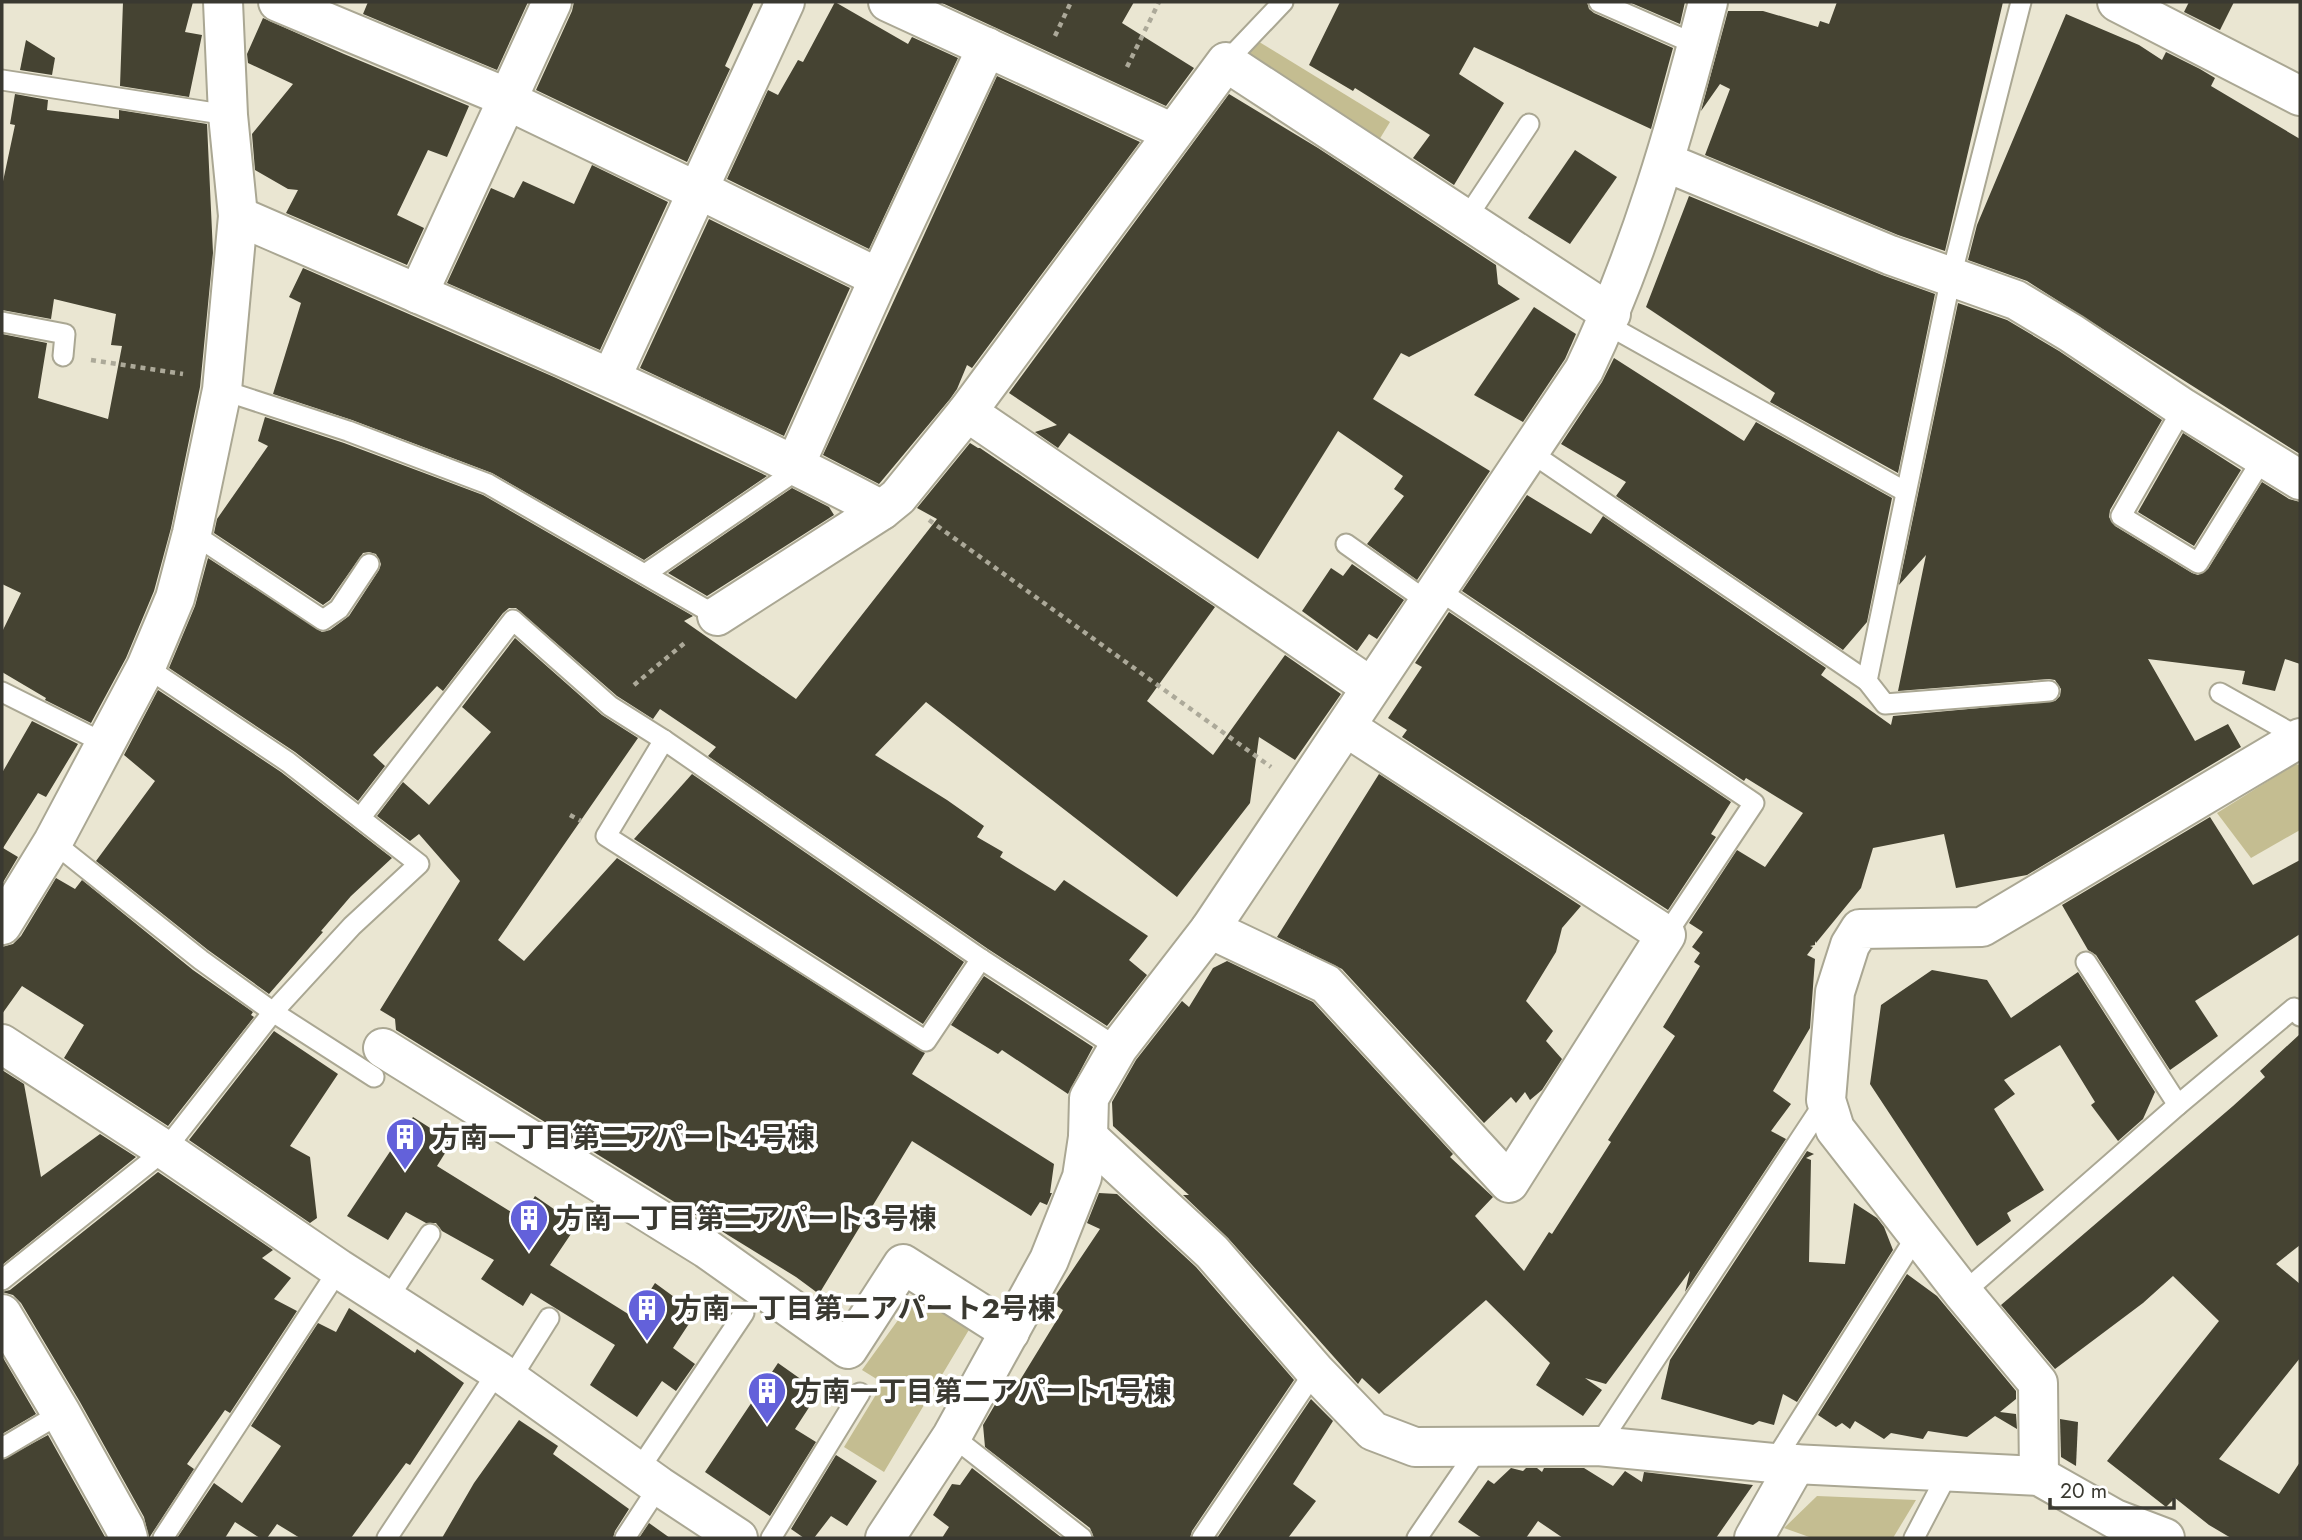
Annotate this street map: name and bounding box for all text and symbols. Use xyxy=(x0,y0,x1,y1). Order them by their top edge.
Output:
building icon: 方南一丁目第二アパート4号棟 xyxy=(384,1116,426,1171)
place label: 方南一丁目第二アパート4号棟 xyxy=(432,1117,815,1158)
building icon: 方南一丁目第二アパート3号棟 xyxy=(508,1197,550,1252)
place label: 方南一丁目第二アパート3号棟 xyxy=(556,1198,937,1239)
building icon: 方南一丁目第二アパート2号棟 xyxy=(626,1287,668,1342)
place label: 方南一丁目第二アパート2号棟 xyxy=(674,1288,1056,1329)
building icon: 方南一丁目第二アパート1号棟 xyxy=(746,1370,788,1425)
place label: 方南一丁目第二アパート1号棟 xyxy=(794,1371,1172,1412)
scale bar xyxy=(2050,1466,2174,1510)
text: 20 m xyxy=(2060,1476,2107,1506)

